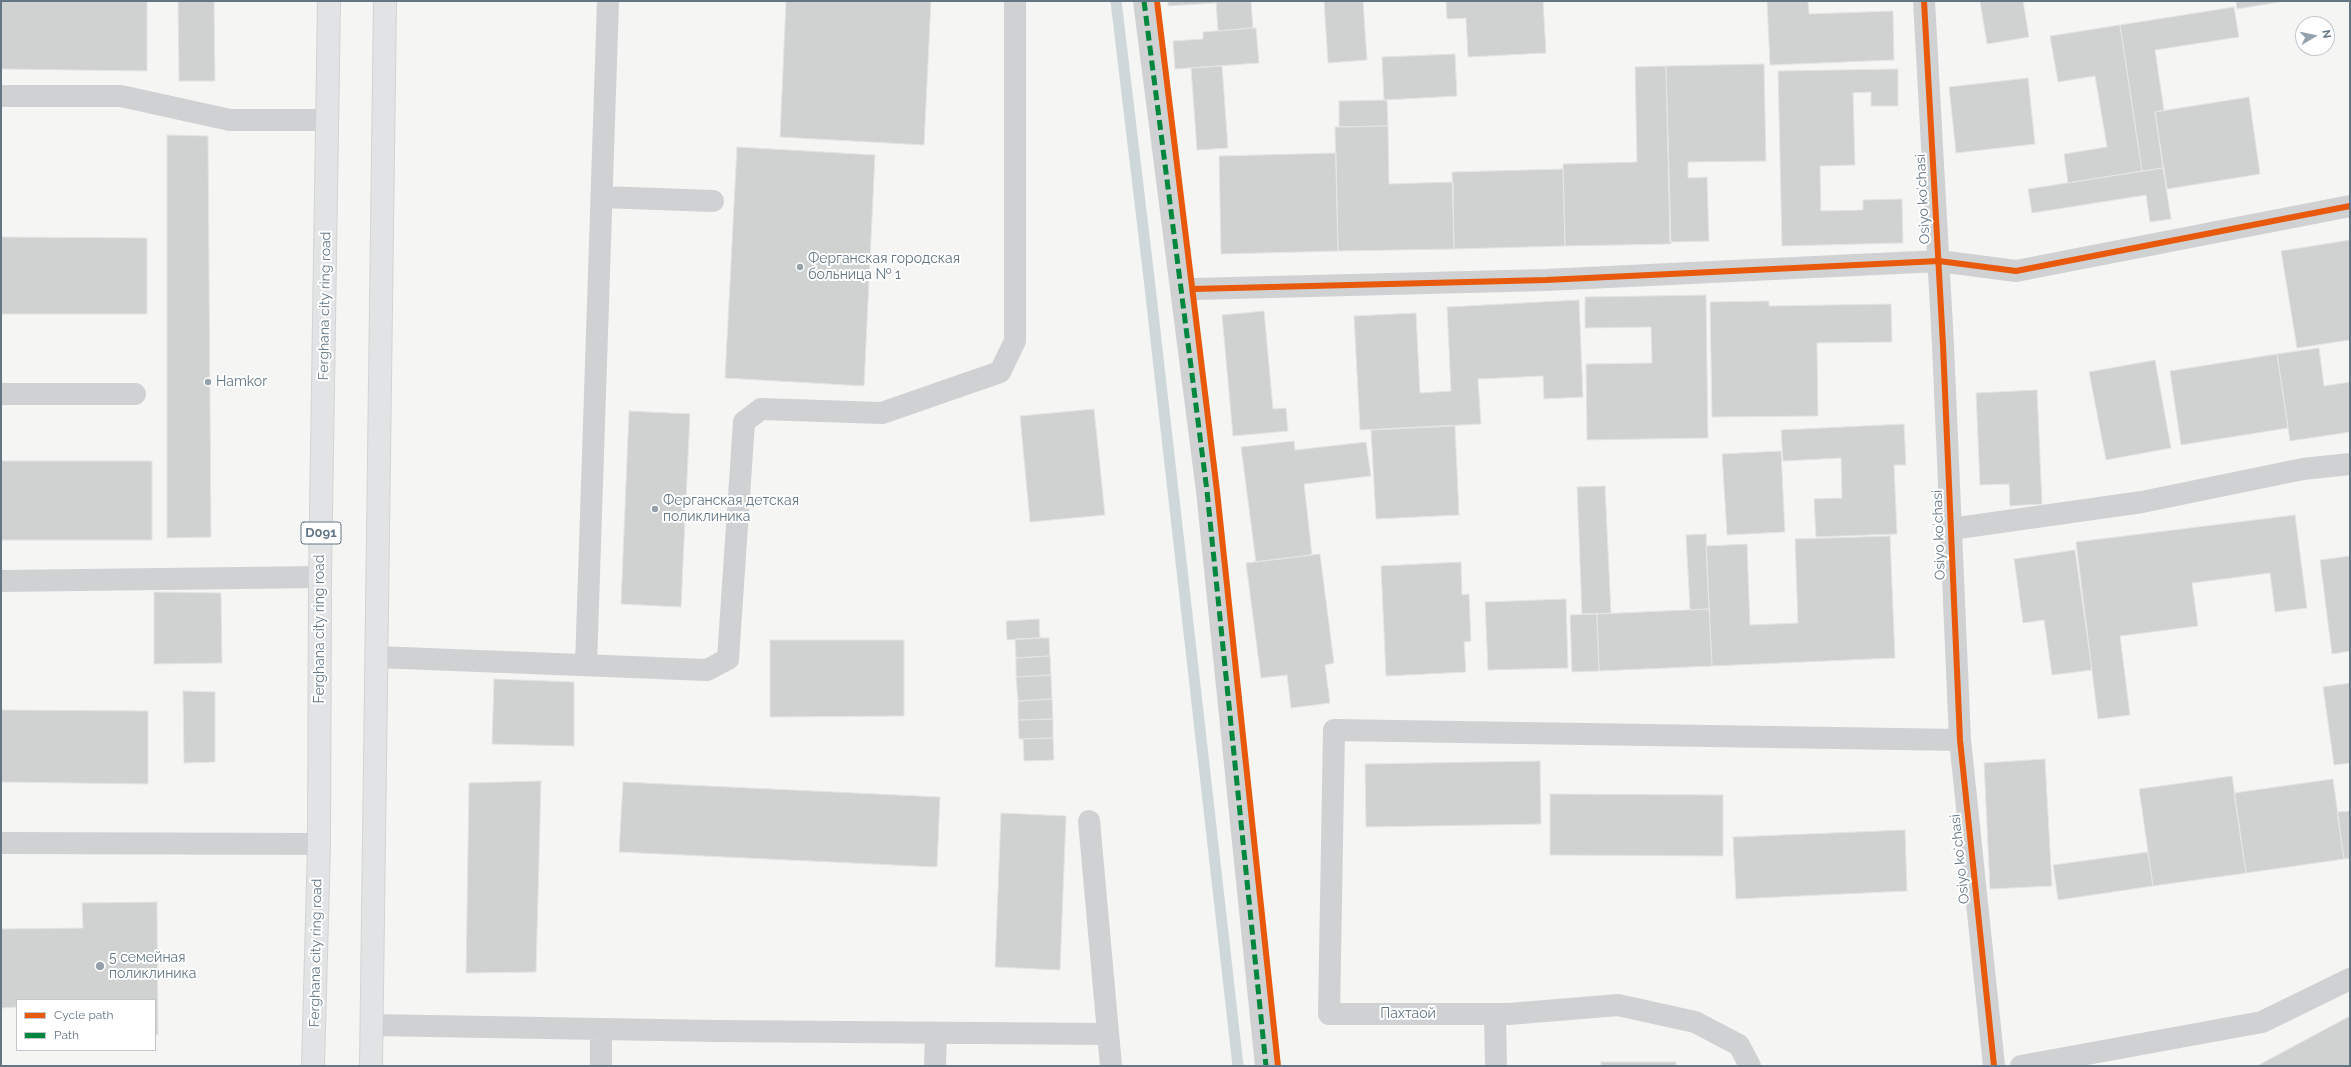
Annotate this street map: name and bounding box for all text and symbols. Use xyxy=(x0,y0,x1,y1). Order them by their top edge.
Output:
north arrow xyxy=(2295,16,2335,56)
text: N xyxy=(2319,29,2333,39)
street label: Osiyo koʻchasi xyxy=(1912,153,1934,245)
street label: Ferghana city ring road xyxy=(315,231,335,381)
place label: Ферганская городская больница № 1 xyxy=(808,251,960,284)
marker: Ферганская городская больница № 1 xyxy=(795,262,805,272)
place label: Hamkor xyxy=(216,374,267,390)
marker: Hamkor xyxy=(203,377,213,387)
street label: Osiyo koʻchasi xyxy=(1929,490,1949,580)
place label: Ферганская детская поликлиника xyxy=(663,493,799,526)
marker: Ферганская детская поликлиника xyxy=(650,504,660,514)
road number: D091 xyxy=(301,522,341,544)
street label: Ferghana city ring road xyxy=(312,555,328,703)
street label: Osiyo koʻchasi xyxy=(1947,813,1973,905)
street label: Ferghana city ring road xyxy=(306,878,326,1028)
place label: 5 семейная поликлиника xyxy=(109,950,196,982)
marker: 5 семейная поликлиника xyxy=(94,960,106,972)
legend xyxy=(16,999,156,1051)
street label: Пахтаой xyxy=(1380,1006,1436,1022)
text: Cycle path xyxy=(54,1008,113,1022)
text: Path xyxy=(54,1028,79,1042)

